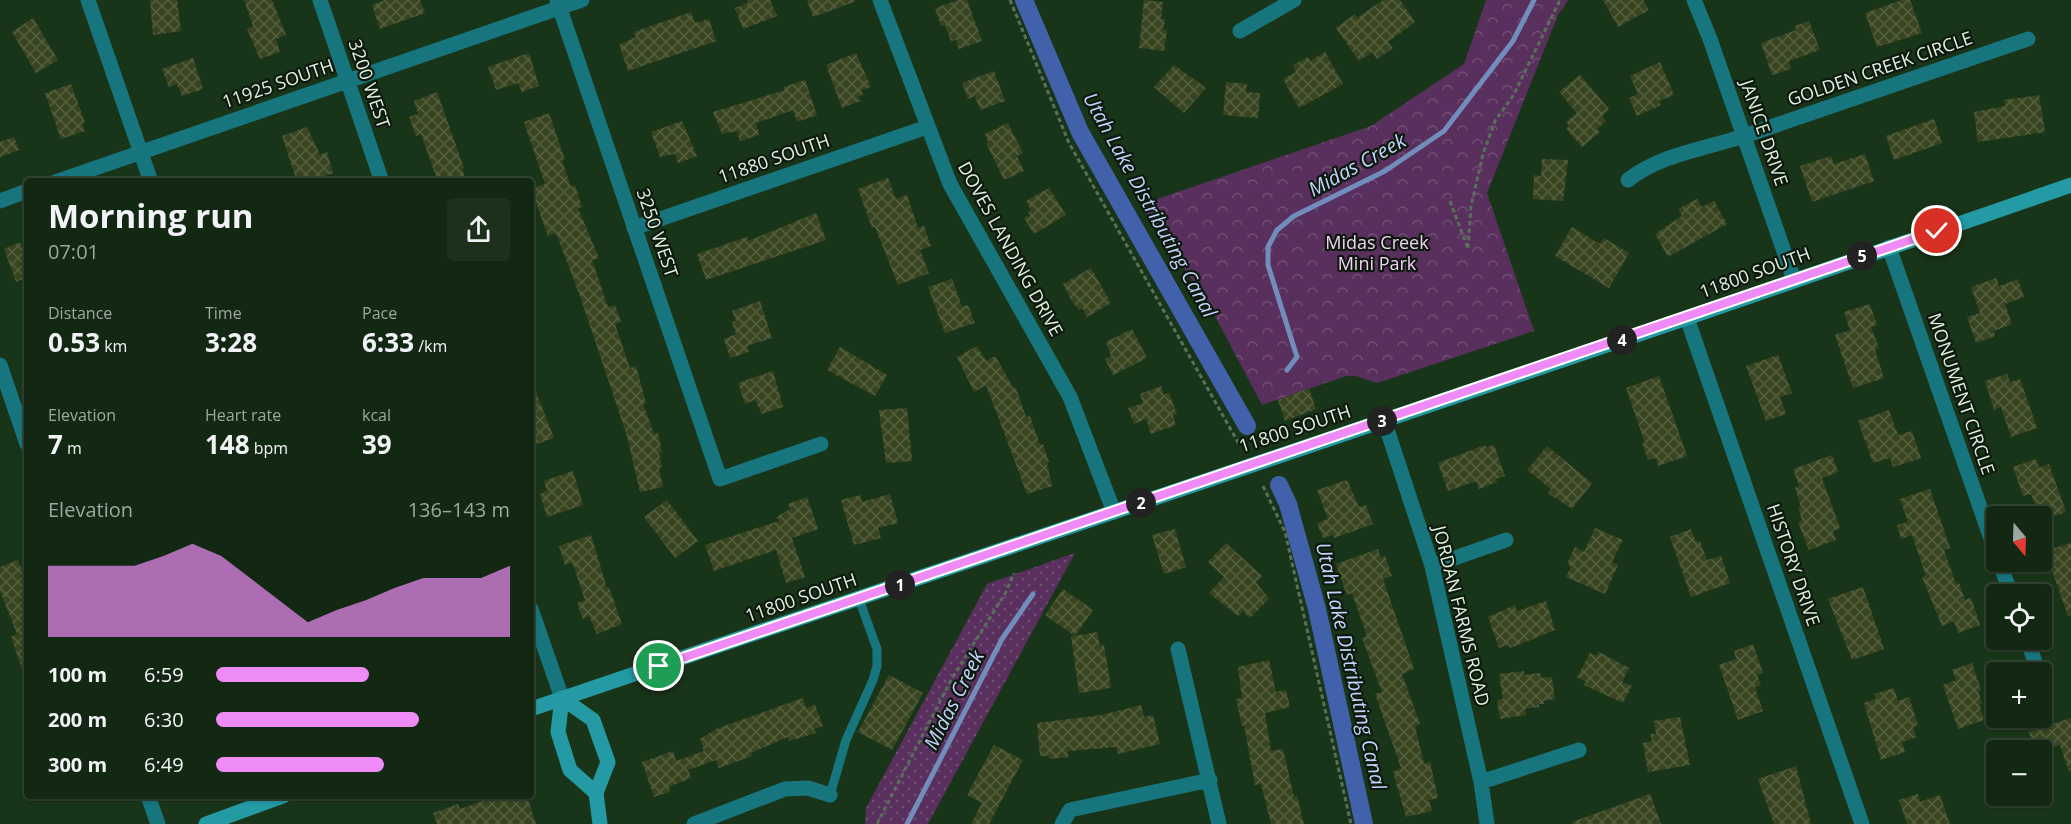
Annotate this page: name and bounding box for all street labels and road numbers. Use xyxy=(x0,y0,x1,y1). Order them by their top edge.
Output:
street label: GOLDEN CREEK CIRCLE xyxy=(1784,25,1975,111)
street label: 3200 WEST xyxy=(344,36,396,131)
street label: 11925 SOUTH xyxy=(219,53,337,113)
street label: JANICE DRIVE xyxy=(1735,75,1794,189)
street label: 11880 SOUTH xyxy=(715,128,833,188)
street label: DOVES LANDING DRIVE xyxy=(953,157,1069,340)
street label: 3250 WEST xyxy=(632,185,684,280)
street label: 11800 SOUTH xyxy=(1696,241,1813,303)
street label: MONUMENT CIRCLE xyxy=(1923,310,2001,478)
street label: 11800 SOUTH xyxy=(1236,399,1354,457)
street label: HISTORY DRIVE xyxy=(1762,500,1826,629)
street label: JORDAN FARMS ROAD xyxy=(1428,521,1496,708)
street label: 11800 SOUTH xyxy=(742,567,860,627)

